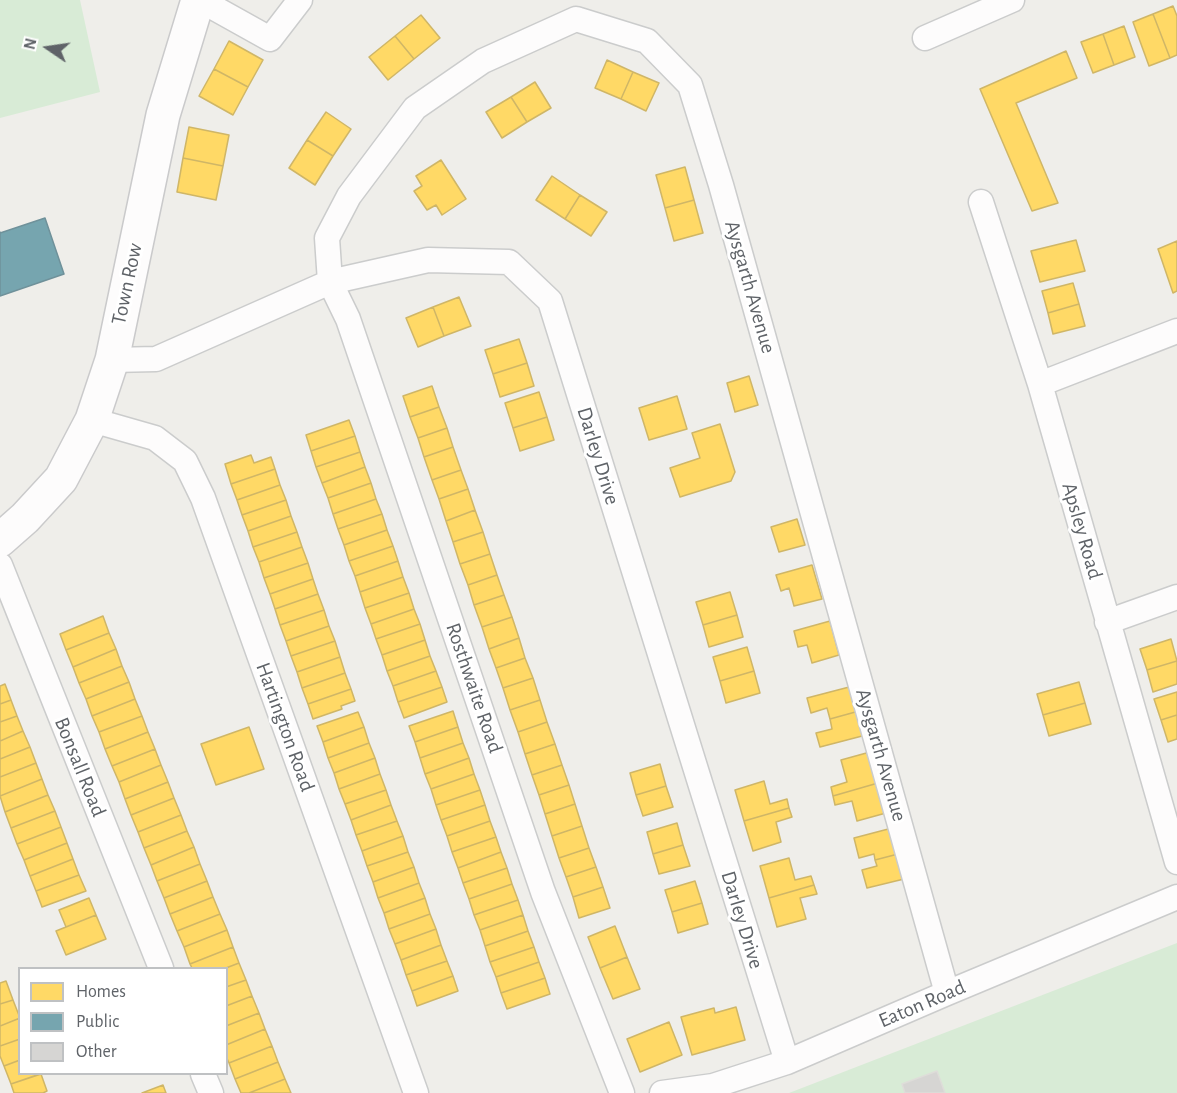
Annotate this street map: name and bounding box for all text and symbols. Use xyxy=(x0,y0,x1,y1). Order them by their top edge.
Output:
north arrow xyxy=(18,18,78,78)
text: N xyxy=(21,37,40,51)
street label: Aysgarth Avenue xyxy=(719,218,781,356)
street label: Town Row xyxy=(106,241,148,327)
street label: Darley Drive xyxy=(571,404,625,508)
street label: Apsley Road xyxy=(1056,480,1108,582)
street label: Rosthwaite Road xyxy=(440,620,508,756)
street label: Hartington Road xyxy=(250,659,320,795)
street label: Aysgarth Avenue xyxy=(850,686,912,824)
street label: Bonsall Road xyxy=(49,714,111,820)
street label: Darley Drive xyxy=(715,868,769,972)
legend xyxy=(18,967,228,1075)
street label: Eaton Road xyxy=(875,974,969,1034)
text: Homes xyxy=(76,983,126,1001)
text: Public xyxy=(76,1013,119,1031)
text: Other xyxy=(76,1043,117,1061)

